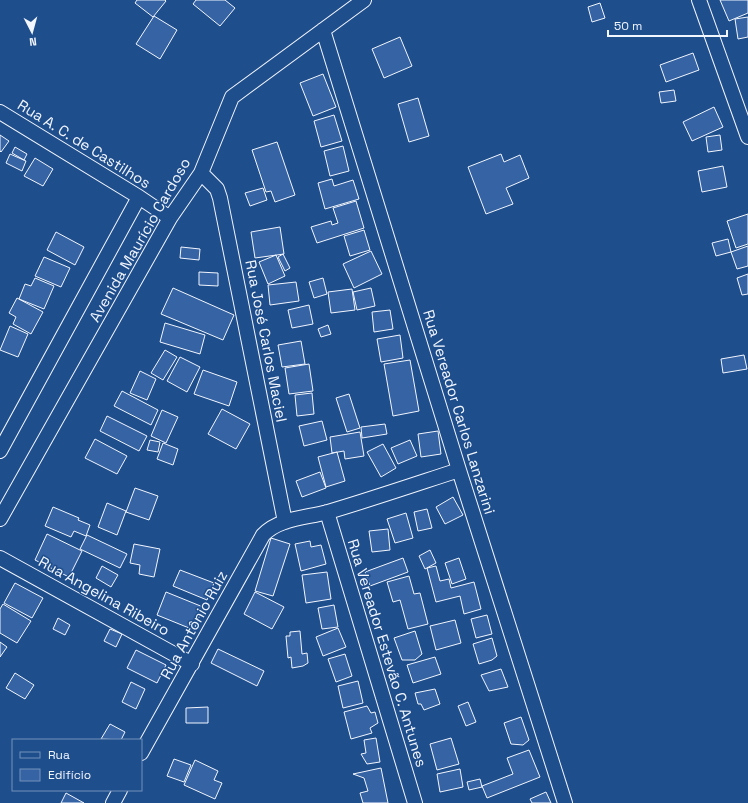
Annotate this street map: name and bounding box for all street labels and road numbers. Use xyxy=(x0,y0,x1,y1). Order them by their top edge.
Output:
street label: Rua A. C. de Castilhos xyxy=(14,95,154,192)
street label: Avenida Maurício Cardoso xyxy=(85,154,194,325)
street label: Rua José Carlos Maciel xyxy=(241,258,292,424)
street label: Rua Vereador Carlos Lanzarini xyxy=(419,307,500,516)
street label: Rua Vereador Estevão C. Antunes xyxy=(344,537,431,769)
street label: Rua Angelina Ribeiro xyxy=(35,552,173,640)
street label: Rua Antônio Ruiz xyxy=(156,567,231,682)

